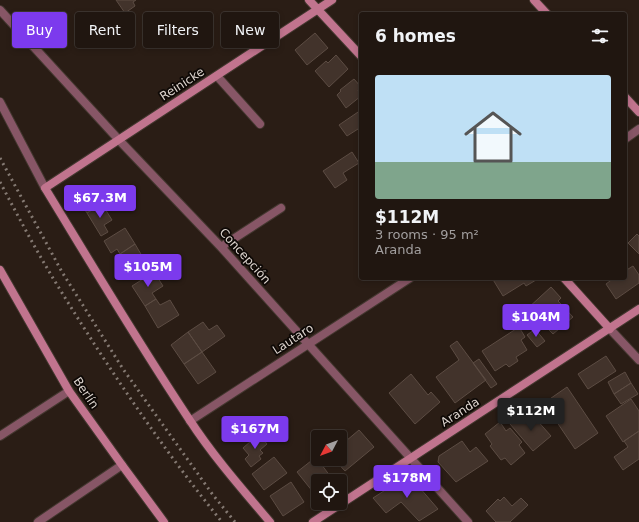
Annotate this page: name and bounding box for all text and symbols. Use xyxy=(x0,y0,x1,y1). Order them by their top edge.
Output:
chip: Buy xyxy=(12,12,67,48)
chip: Rent xyxy=(75,12,135,48)
chip: Filters xyxy=(143,12,213,48)
chip: New xyxy=(221,12,279,48)
icon: filters xyxy=(589,25,611,47)
text: 6 homes xyxy=(375,26,456,46)
street label: Reinicke xyxy=(157,65,207,103)
icon: home xyxy=(457,101,529,173)
pin: $67.3M xyxy=(67,185,133,219)
text: $67.3M xyxy=(73,190,127,205)
text: $112M xyxy=(375,207,439,227)
street label: Concepción xyxy=(216,225,274,287)
text: 3 rooms · 95 m² xyxy=(375,227,479,242)
text: Aranda xyxy=(375,242,422,257)
pin: $105M xyxy=(120,254,176,288)
text: $105M xyxy=(123,259,173,274)
pin: $104M xyxy=(508,304,564,338)
text: $104M xyxy=(511,309,561,324)
street label: Lautaro xyxy=(270,321,316,357)
street label: Berlín xyxy=(70,375,102,411)
street label: Aranda xyxy=(438,394,482,430)
pin: $112M xyxy=(503,398,559,432)
text: $112M xyxy=(506,403,556,418)
pin: $167M xyxy=(227,416,283,450)
text: $167M xyxy=(230,421,280,436)
north arrow xyxy=(311,430,347,466)
map controls xyxy=(311,430,347,510)
pin: $178M xyxy=(379,465,435,499)
text: $178M xyxy=(382,470,432,485)
button: locate xyxy=(311,474,347,510)

